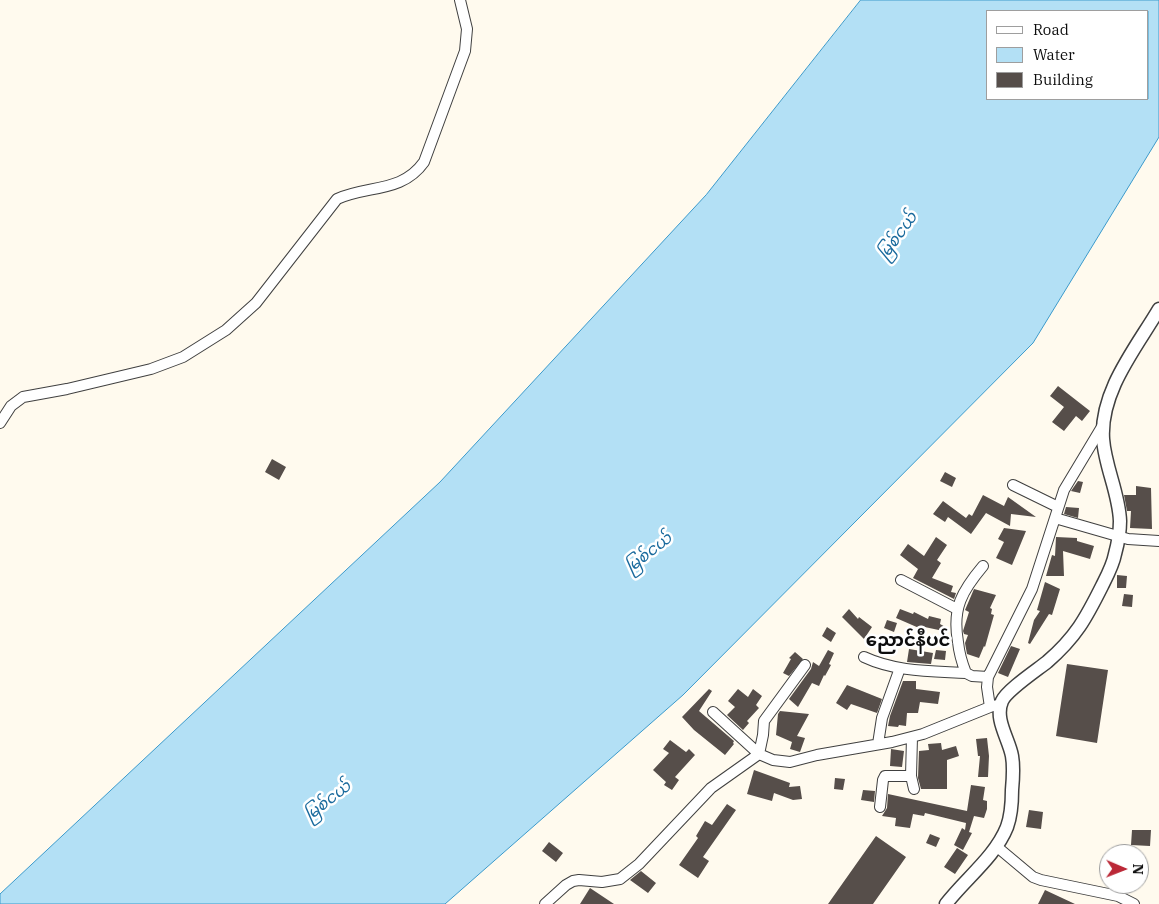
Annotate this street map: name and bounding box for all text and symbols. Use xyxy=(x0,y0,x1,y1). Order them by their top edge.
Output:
legend xyxy=(986,10,1149,100)
text: Road xyxy=(1033,20,1069,39)
text: Water xyxy=(1033,45,1075,64)
text: Building xyxy=(1033,70,1093,89)
water label: မြစ်ငယ် xyxy=(874,209,922,263)
water label: မြစ်ငယ် xyxy=(622,529,676,577)
district label: ညောင်နီပင် xyxy=(866,630,950,652)
water label: မြစ်ငယ် xyxy=(301,777,355,825)
north arrow xyxy=(1099,844,1149,894)
text: N xyxy=(1129,864,1147,875)

